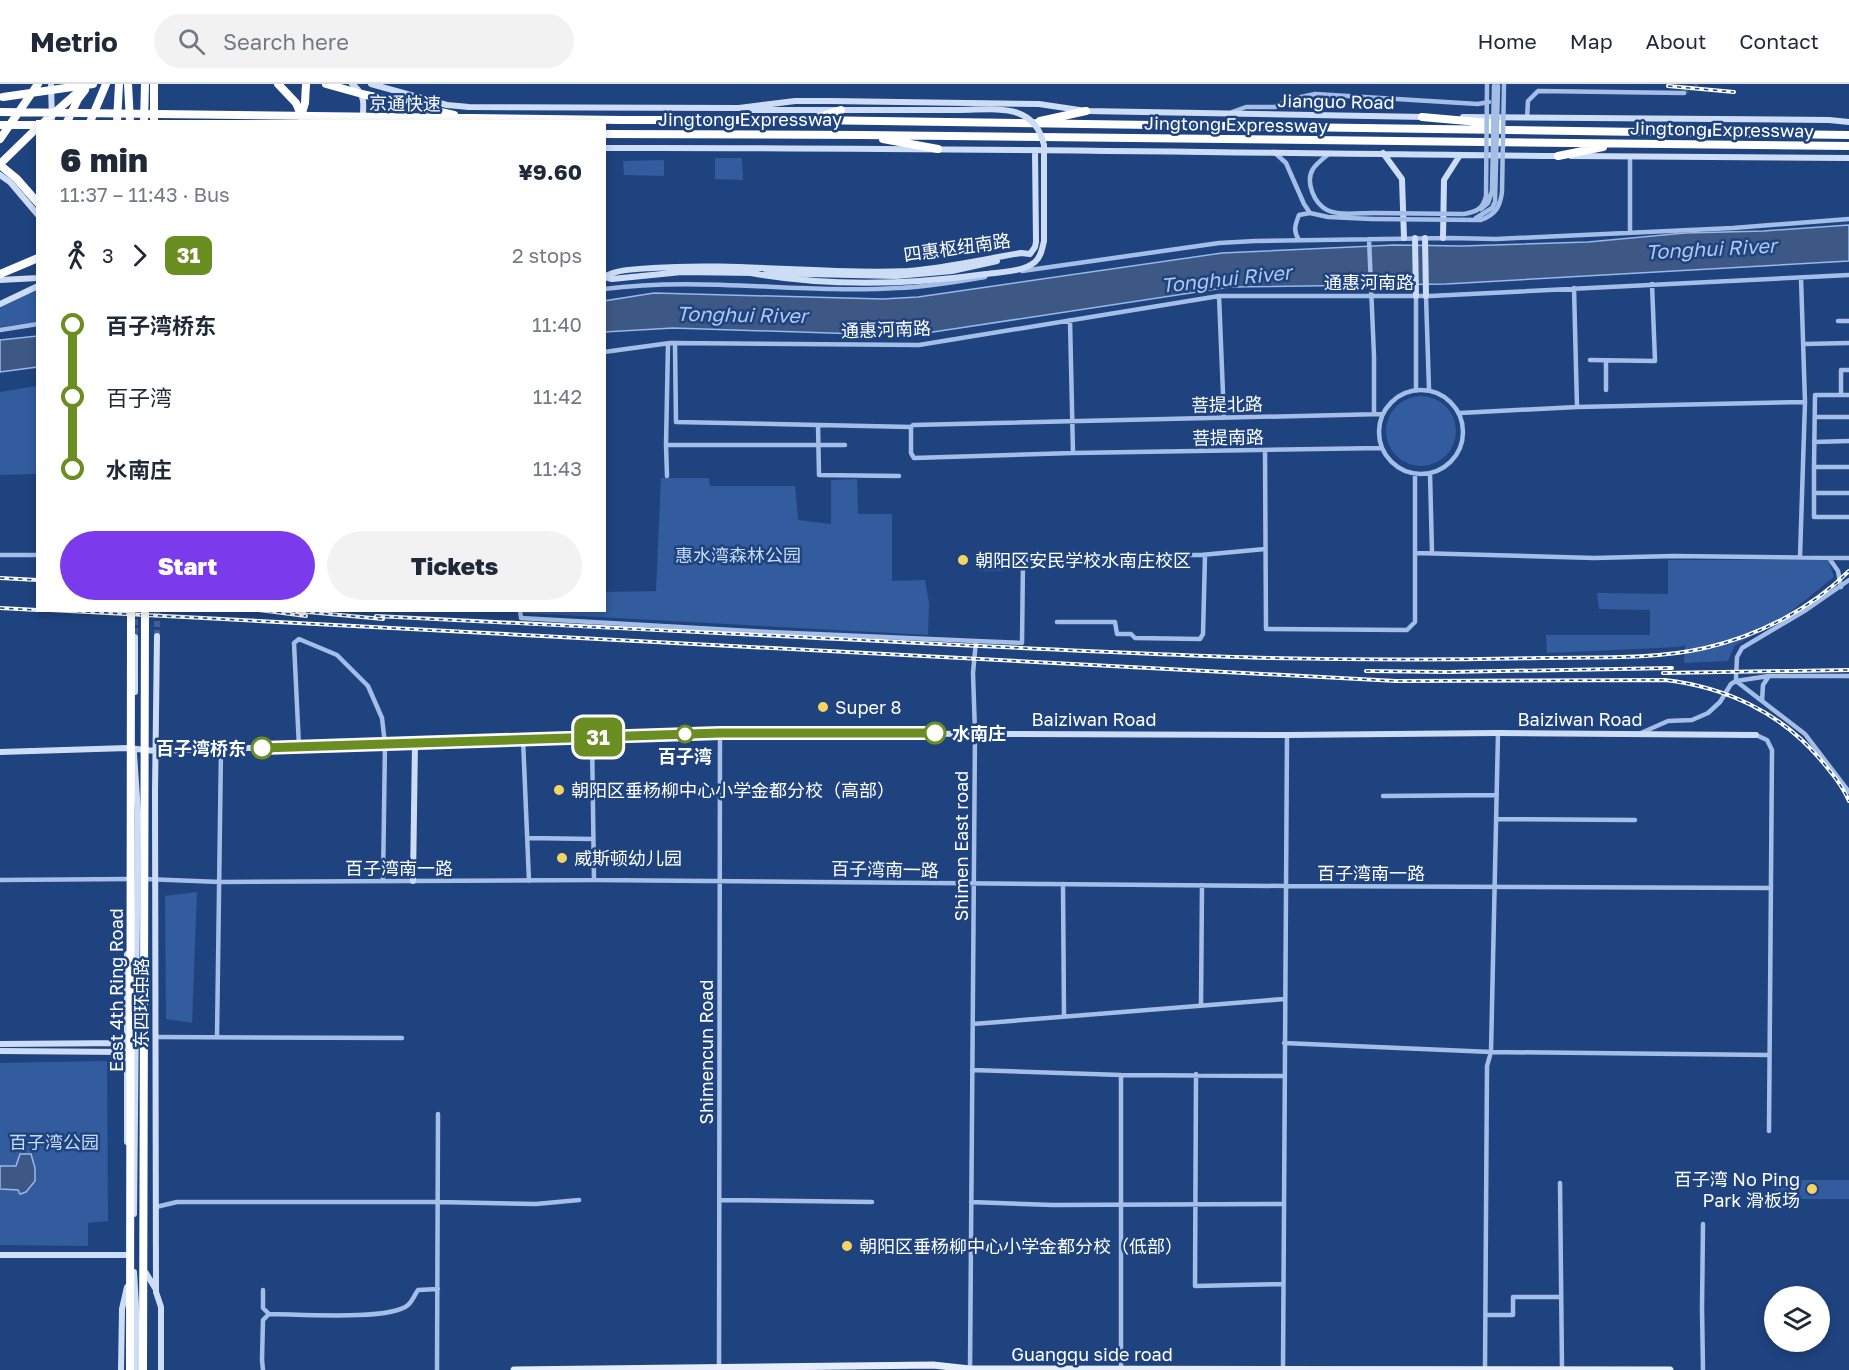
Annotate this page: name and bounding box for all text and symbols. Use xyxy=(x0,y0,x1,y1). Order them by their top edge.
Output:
search box xyxy=(154,14,574,68)
text: Metrio xyxy=(30,25,118,58)
icon: search xyxy=(175,25,208,58)
text: Search here xyxy=(223,28,349,55)
text: Home xyxy=(1477,28,1537,54)
text: Map xyxy=(1570,28,1613,54)
text: About xyxy=(1646,28,1706,54)
text: Contact xyxy=(1739,28,1819,54)
street label: Jianguo Road xyxy=(1277,89,1395,113)
street label: 京通快速 xyxy=(369,91,441,115)
street label: Jingtong Expressway xyxy=(658,108,842,130)
street label: Jingtong Expressway xyxy=(1144,111,1328,137)
street label: Jingtong Expressway xyxy=(1630,116,1814,142)
text: 6 min xyxy=(60,140,148,179)
text: ¥9.60 xyxy=(518,158,582,185)
text: 11:37 – 11:43 · Bus xyxy=(60,182,230,206)
street label: 四惠枢纽南路 xyxy=(902,229,1012,265)
water label: Tonghui River xyxy=(1645,232,1780,264)
icon: walk xyxy=(60,239,93,272)
icon: forward xyxy=(123,239,156,272)
text: 31 xyxy=(177,242,200,268)
text: 3 xyxy=(102,243,114,267)
text: 2 stops xyxy=(512,243,582,267)
water label: Tonghui River xyxy=(1160,259,1296,298)
street label: 通惠河南路 xyxy=(1324,271,1414,293)
water label: Tonghui River xyxy=(676,301,811,328)
text: 百子湾桥东 xyxy=(106,312,216,339)
text: 11:40 xyxy=(532,312,582,336)
street label: 通惠河南路 xyxy=(841,316,931,342)
text: 百子湾 xyxy=(106,384,172,411)
text: 11:42 xyxy=(533,384,582,408)
street label: 菩提北路 xyxy=(1191,392,1263,416)
street label: 菩提南路 xyxy=(1192,425,1264,449)
text: 水南庄 xyxy=(106,456,172,483)
text: 11:43 xyxy=(533,456,582,480)
button: Start xyxy=(60,531,315,600)
button: Tickets xyxy=(327,531,582,600)
park label: 惠水湾森林公园 xyxy=(675,544,801,566)
place label: 朝阳区安民学校水南庄校区 xyxy=(975,549,1191,571)
marker: 朝阳区安民学校水南庄校区 xyxy=(956,553,970,567)
place label: Super 8 xyxy=(835,696,901,718)
marker: Super 8 xyxy=(816,700,830,714)
street label: Baiziwan Road xyxy=(1031,708,1157,730)
street label: Baiziwan Road xyxy=(1517,708,1643,730)
line badge: 31 xyxy=(571,718,625,756)
marker: 水南庄 xyxy=(924,722,946,744)
place label: 水南庄 xyxy=(952,722,1006,744)
text: 31 xyxy=(586,724,610,750)
marker: 百子湾 xyxy=(676,725,694,743)
place label: 百子湾桥东 xyxy=(156,737,246,759)
marker: 百子湾桥东 xyxy=(251,737,273,759)
place label: 百子湾 xyxy=(658,745,712,767)
street label: Shimen East road xyxy=(950,771,972,921)
place label: 朝阳区垂杨柳中心小学金都分校（高部） xyxy=(571,779,895,801)
marker: 朝阳区垂杨柳中心小学金都分校（高部） xyxy=(552,783,566,797)
place label: 威斯顿幼儿园 xyxy=(574,847,682,869)
marker: 威斯顿幼儿园 xyxy=(555,851,569,865)
street label: 百子湾南一路 xyxy=(345,857,453,879)
street label: 百子湾南一路 xyxy=(831,857,939,881)
street label: 百子湾南一路 xyxy=(1317,862,1425,884)
street label: East 4th Ring Road xyxy=(105,908,127,1072)
street label: 东四环中路 xyxy=(130,958,152,1048)
street label: Shimencun Road xyxy=(695,979,717,1125)
park label: 百子湾公园 xyxy=(9,1131,99,1153)
place label: 百子湾 No Ping Park 滑板场 xyxy=(1674,1168,1800,1211)
marker: 百子湾 No Ping Park 滑板场 xyxy=(1805,1182,1819,1196)
place label: 朝阳区垂杨柳中心小学金都分校（低部） xyxy=(859,1235,1183,1257)
marker: 朝阳区垂杨柳中心小学金都分校（低部） xyxy=(840,1239,854,1253)
map controls xyxy=(1764,1286,1830,1352)
button: layers xyxy=(1764,1286,1830,1352)
street label: Guangqu side road xyxy=(1011,1343,1173,1365)

